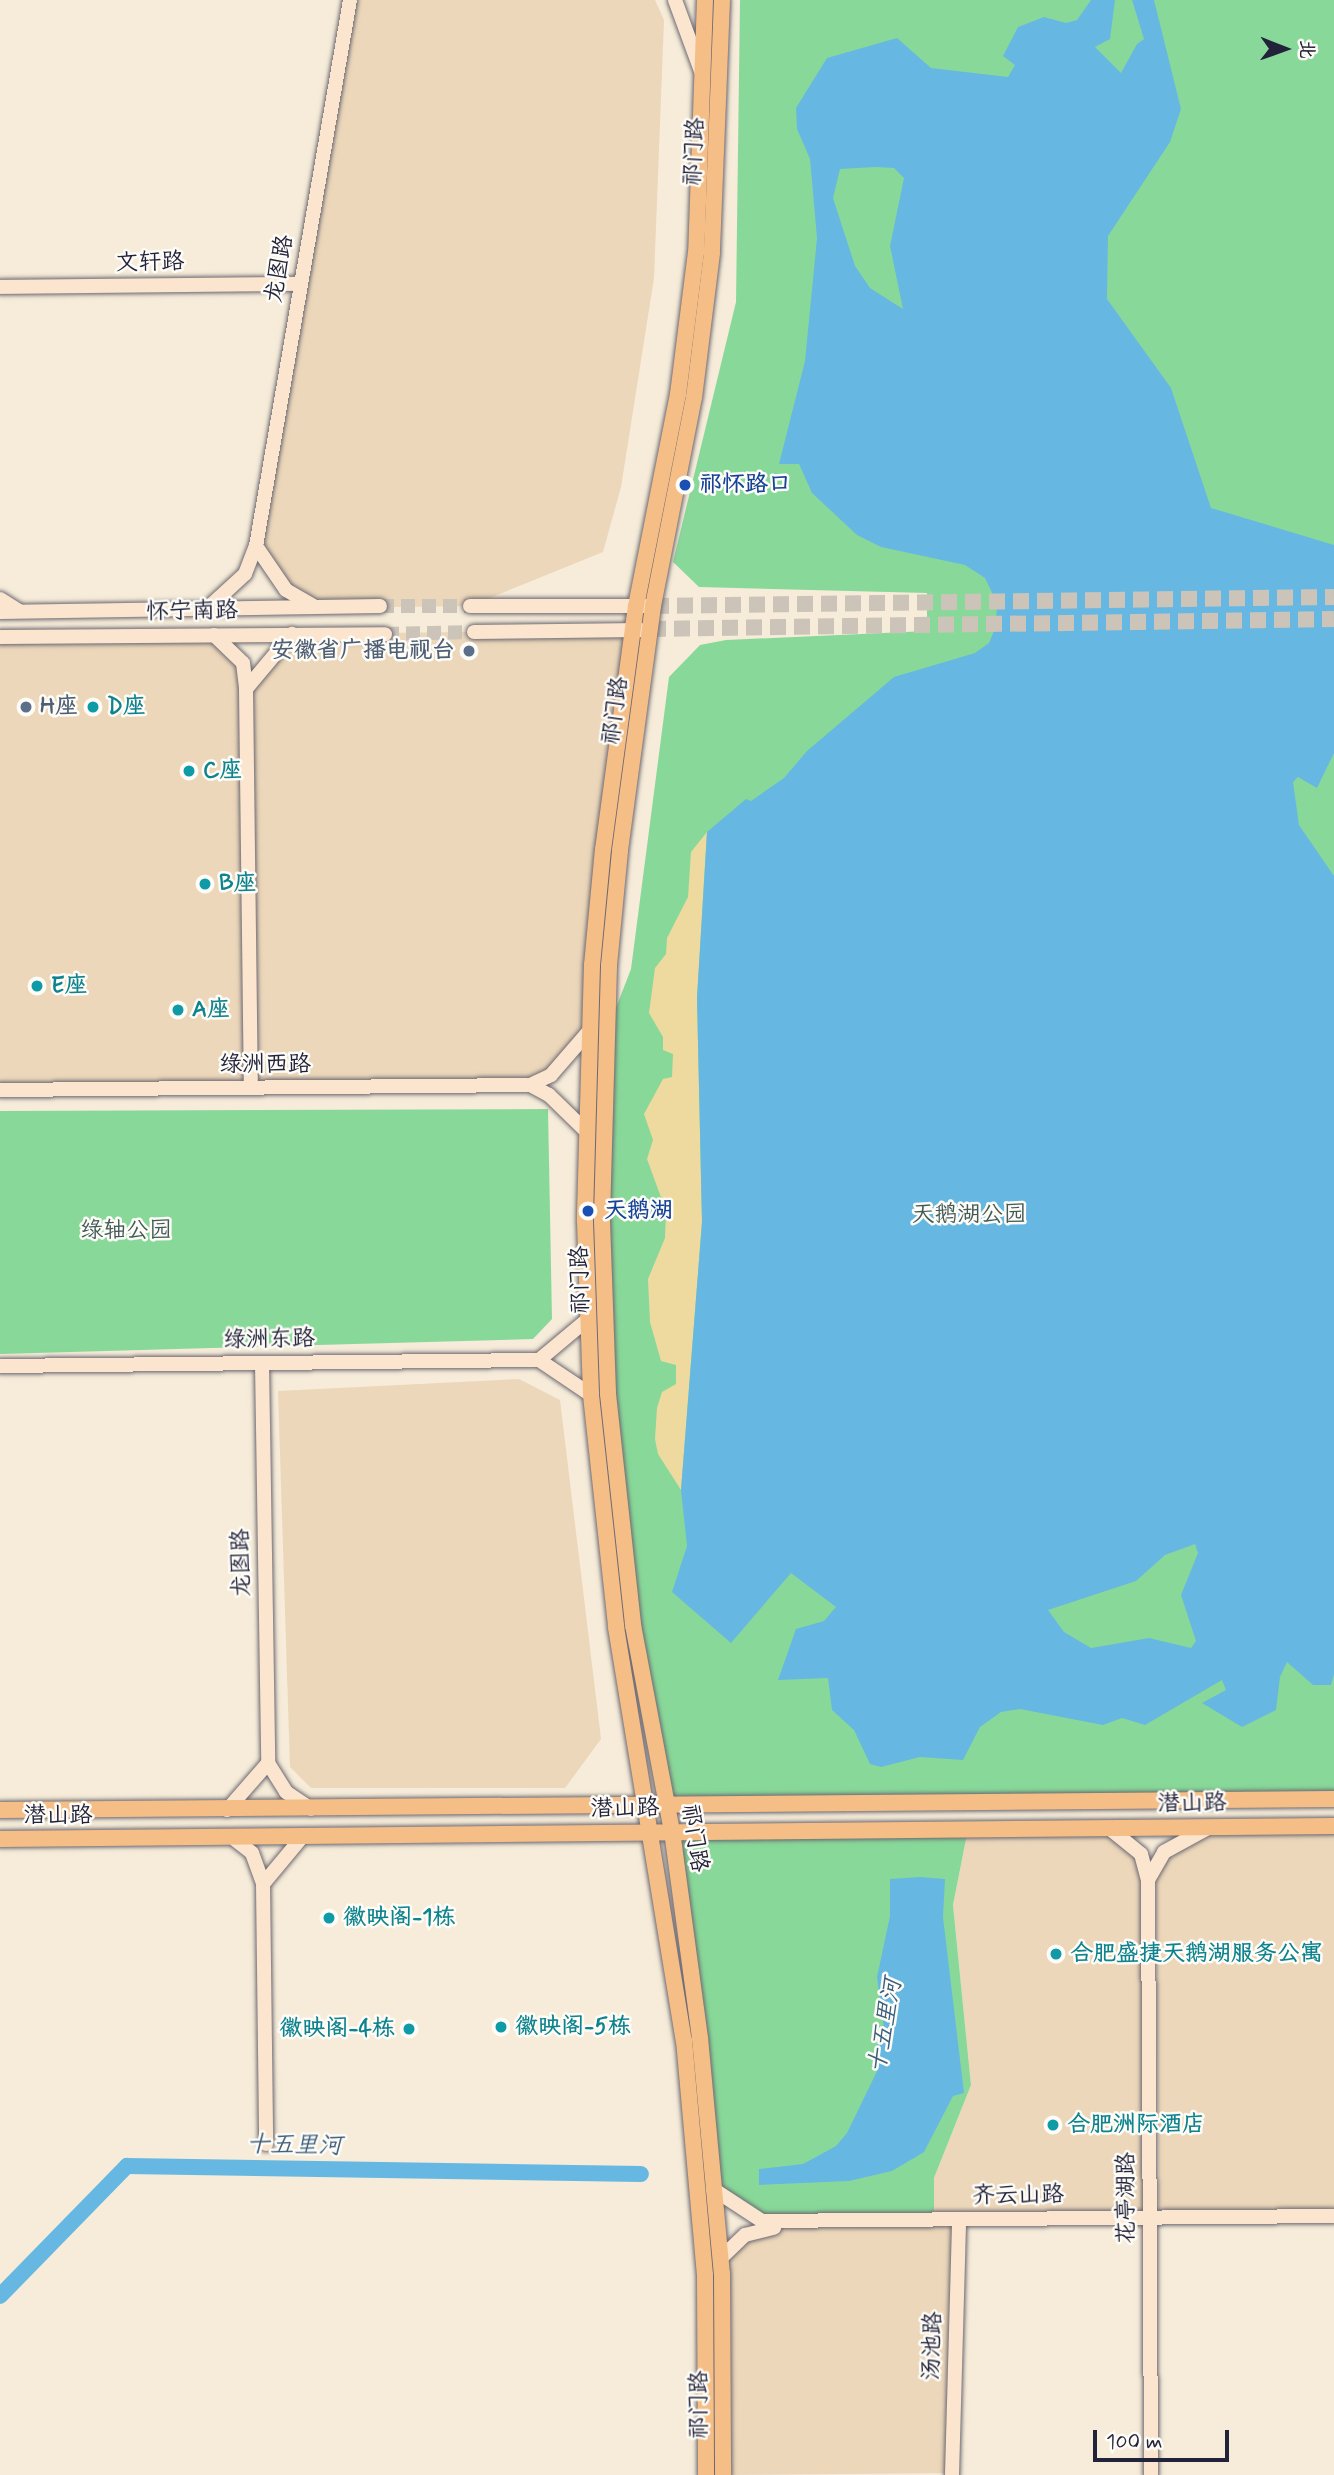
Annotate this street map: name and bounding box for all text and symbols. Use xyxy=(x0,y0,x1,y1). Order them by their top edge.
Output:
north arrow xyxy=(1250,14,1320,84)
text: 北 xyxy=(1294,40,1319,59)
street label: 祁门路 xyxy=(679,117,711,187)
street label: 龙图路 xyxy=(260,233,300,305)
street label: 文轩路 xyxy=(115,249,185,277)
place label: 祁怀路口 xyxy=(699,471,791,499)
marker: 祁怀路口 xyxy=(677,477,693,493)
street label: 怀宁南路 xyxy=(146,597,238,627)
place label: 安徽省广播电视台 xyxy=(271,637,455,665)
marker: 安徽省广播电视台 xyxy=(461,643,477,659)
street label: 祁门路 xyxy=(598,675,634,747)
place label: H座 xyxy=(40,693,78,721)
place label: D座 xyxy=(107,693,146,721)
marker: H座 xyxy=(18,699,34,715)
marker: D座 xyxy=(85,699,101,715)
place label: C座 xyxy=(203,757,242,785)
marker: C座 xyxy=(181,763,197,779)
place label: B座 xyxy=(219,870,257,898)
marker: B座 xyxy=(197,876,213,892)
place label: E座 xyxy=(51,972,87,1000)
marker: E座 xyxy=(29,978,45,994)
place label: A座 xyxy=(192,996,230,1024)
marker: A座 xyxy=(170,1002,186,1018)
street label: 绿洲西路 xyxy=(219,1051,311,1079)
place label: 天鹅湖 xyxy=(604,1197,673,1225)
marker: 天鹅湖 xyxy=(578,1201,598,1221)
park label: 天鹅湖公园 xyxy=(912,1201,1026,1229)
park label: 绿轴公园 xyxy=(80,1217,172,1245)
street label: 祁门路 xyxy=(567,1245,595,1315)
street label: 绿洲东路 xyxy=(223,1325,315,1355)
street label: 龙图路 xyxy=(228,1528,256,1598)
street label: 潜山路 xyxy=(1157,1790,1227,1818)
street label: 潜山路 xyxy=(590,1795,660,1823)
street label: 潜山路 xyxy=(24,1802,92,1830)
street label: 祁门路 xyxy=(675,1802,713,1874)
place label: 徽映阁-1栋 xyxy=(343,1904,456,1932)
marker: 徽映阁-1栋 xyxy=(321,1910,337,1926)
place label: 合肥盛捷天鹅湖服务公寓 xyxy=(1070,1940,1323,1968)
marker: 合肥盛捷天鹅湖服务公寓 xyxy=(1048,1946,1064,1962)
water label: 十五里河 xyxy=(863,1976,909,2076)
place label: 徽映阁-5栋 xyxy=(515,2013,631,2041)
place label: 徽映阁-4栋 xyxy=(279,2015,395,2043)
marker: 徽映阁-5栋 xyxy=(493,2019,509,2035)
marker: 徽映阁-4栋 xyxy=(401,2021,417,2037)
place label: 合肥洲际酒店 xyxy=(1067,2111,1205,2139)
marker: 合肥洲际酒店 xyxy=(1045,2117,1061,2133)
water label: 十五里河 xyxy=(246,2131,342,2161)
street label: 花亭湖路 xyxy=(1113,2152,1141,2244)
street label: 齐云山路 xyxy=(972,2181,1064,2211)
street label: 汤池路 xyxy=(918,2311,948,2381)
street label: 祁门路 xyxy=(686,2371,714,2439)
scale bar xyxy=(1096,2416,1232,2460)
text: 100 m xyxy=(1106,2428,1162,2456)

